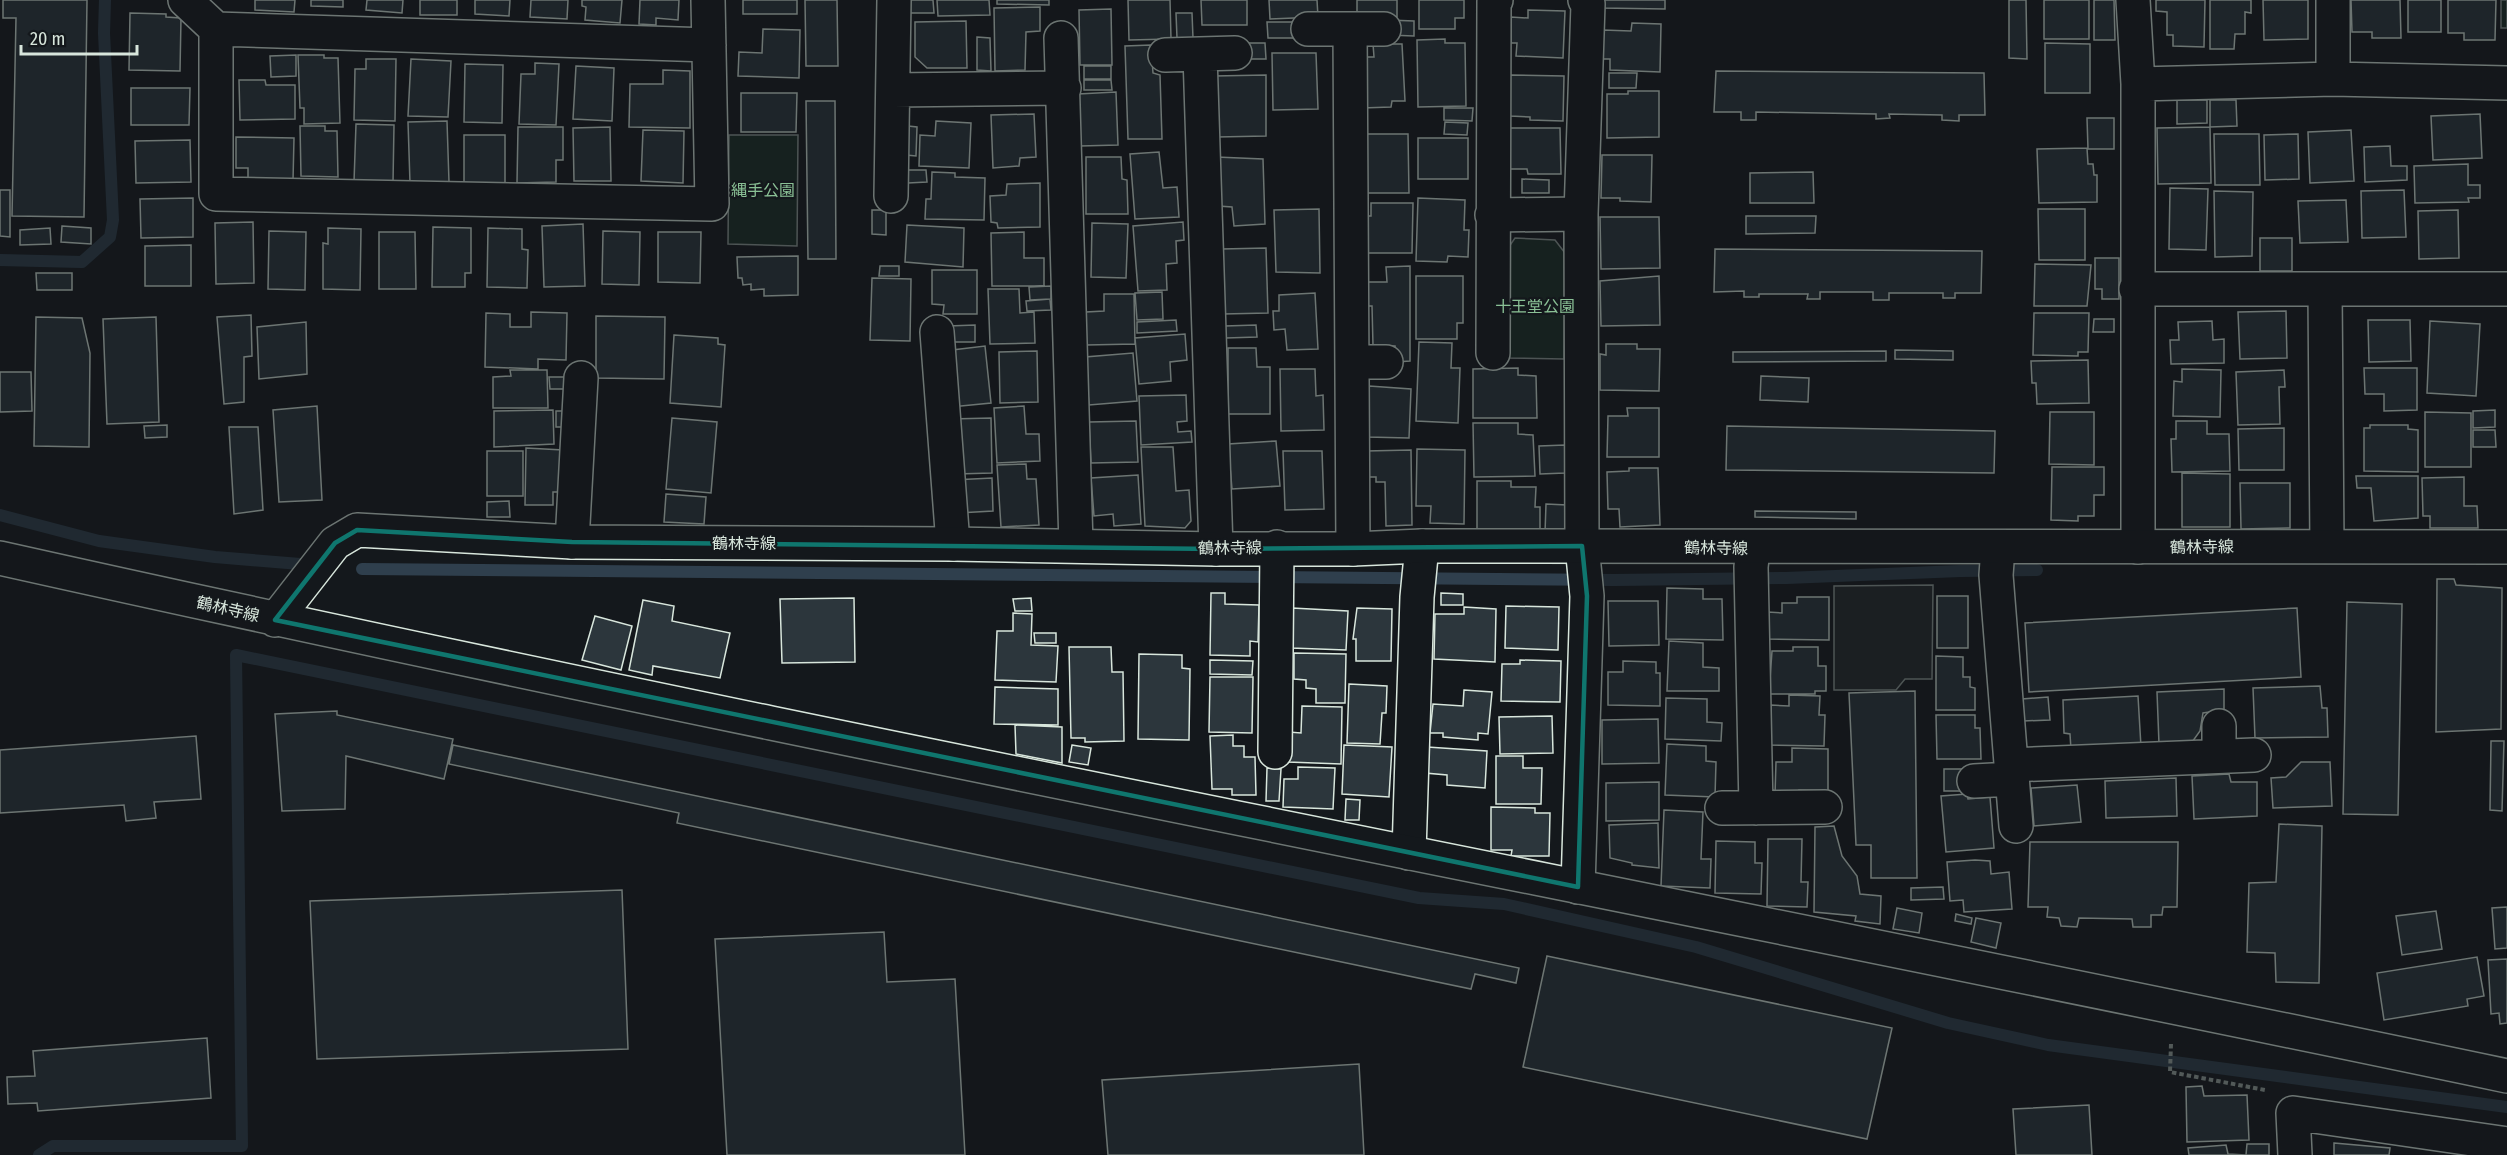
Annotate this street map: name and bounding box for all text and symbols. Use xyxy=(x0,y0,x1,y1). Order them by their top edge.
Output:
scale bar xyxy=(21,18,136,56)
text: 20 m xyxy=(30,28,65,50)
park label: 縄手公園 xyxy=(731,181,795,200)
park label: 十王堂公園 xyxy=(1495,297,1575,316)
street label: 鶴林寺線 xyxy=(712,534,776,553)
street label: 鶴林寺線 xyxy=(2170,537,2234,557)
street label: 鶴林寺線 xyxy=(1198,538,1262,558)
street label: 鶴林寺線 xyxy=(1684,538,1748,558)
street label: 鶴林寺線 xyxy=(195,593,261,625)

